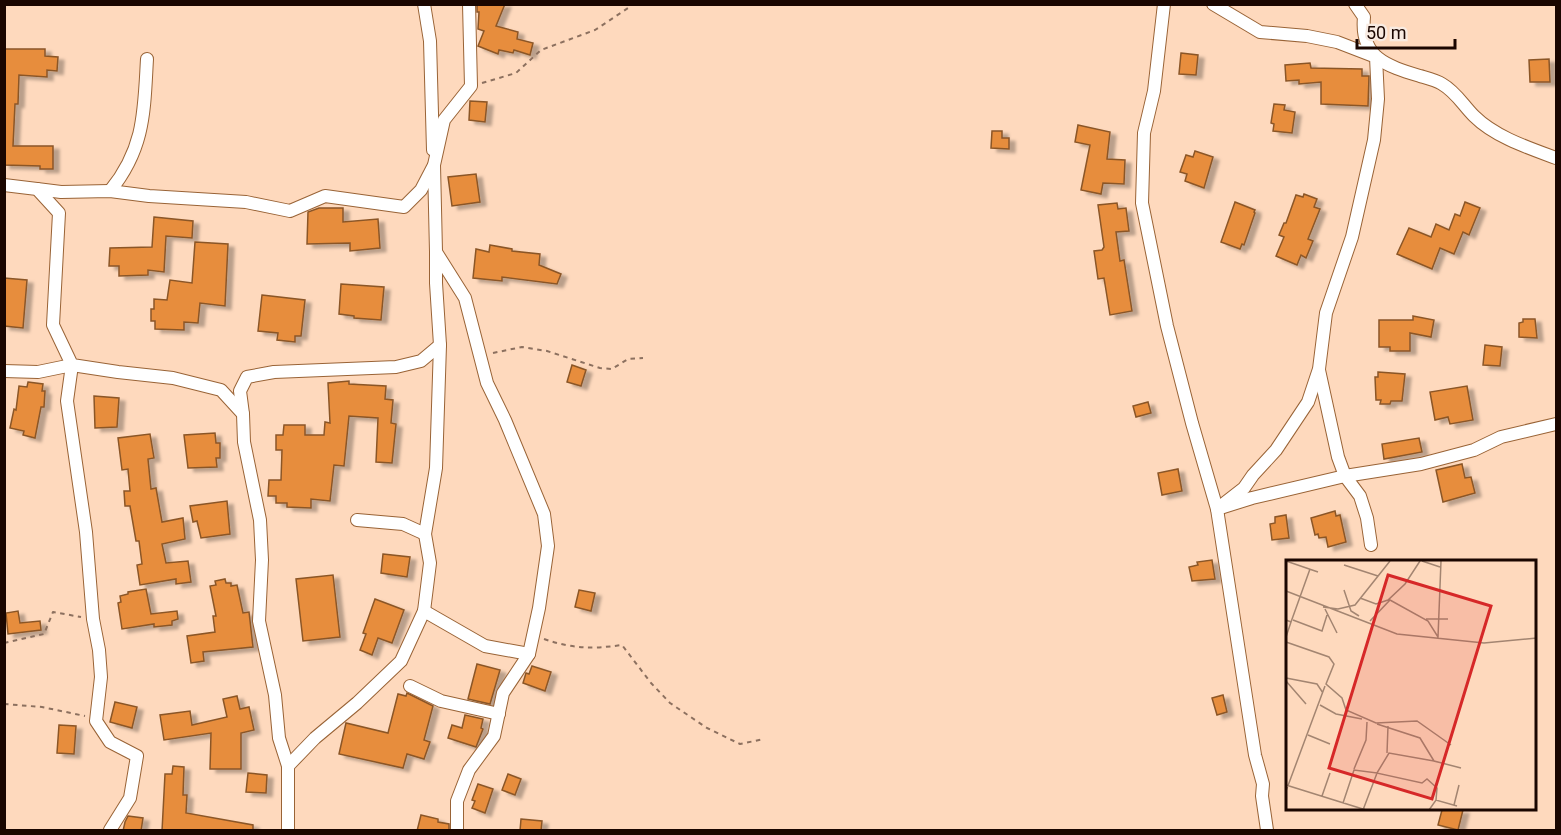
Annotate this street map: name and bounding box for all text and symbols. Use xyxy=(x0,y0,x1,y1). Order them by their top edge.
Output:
scale bar xyxy=(1357,12,1454,50)
text: 50 m xyxy=(1366,22,1406,43)
inset map xyxy=(1286,560,1537,811)

